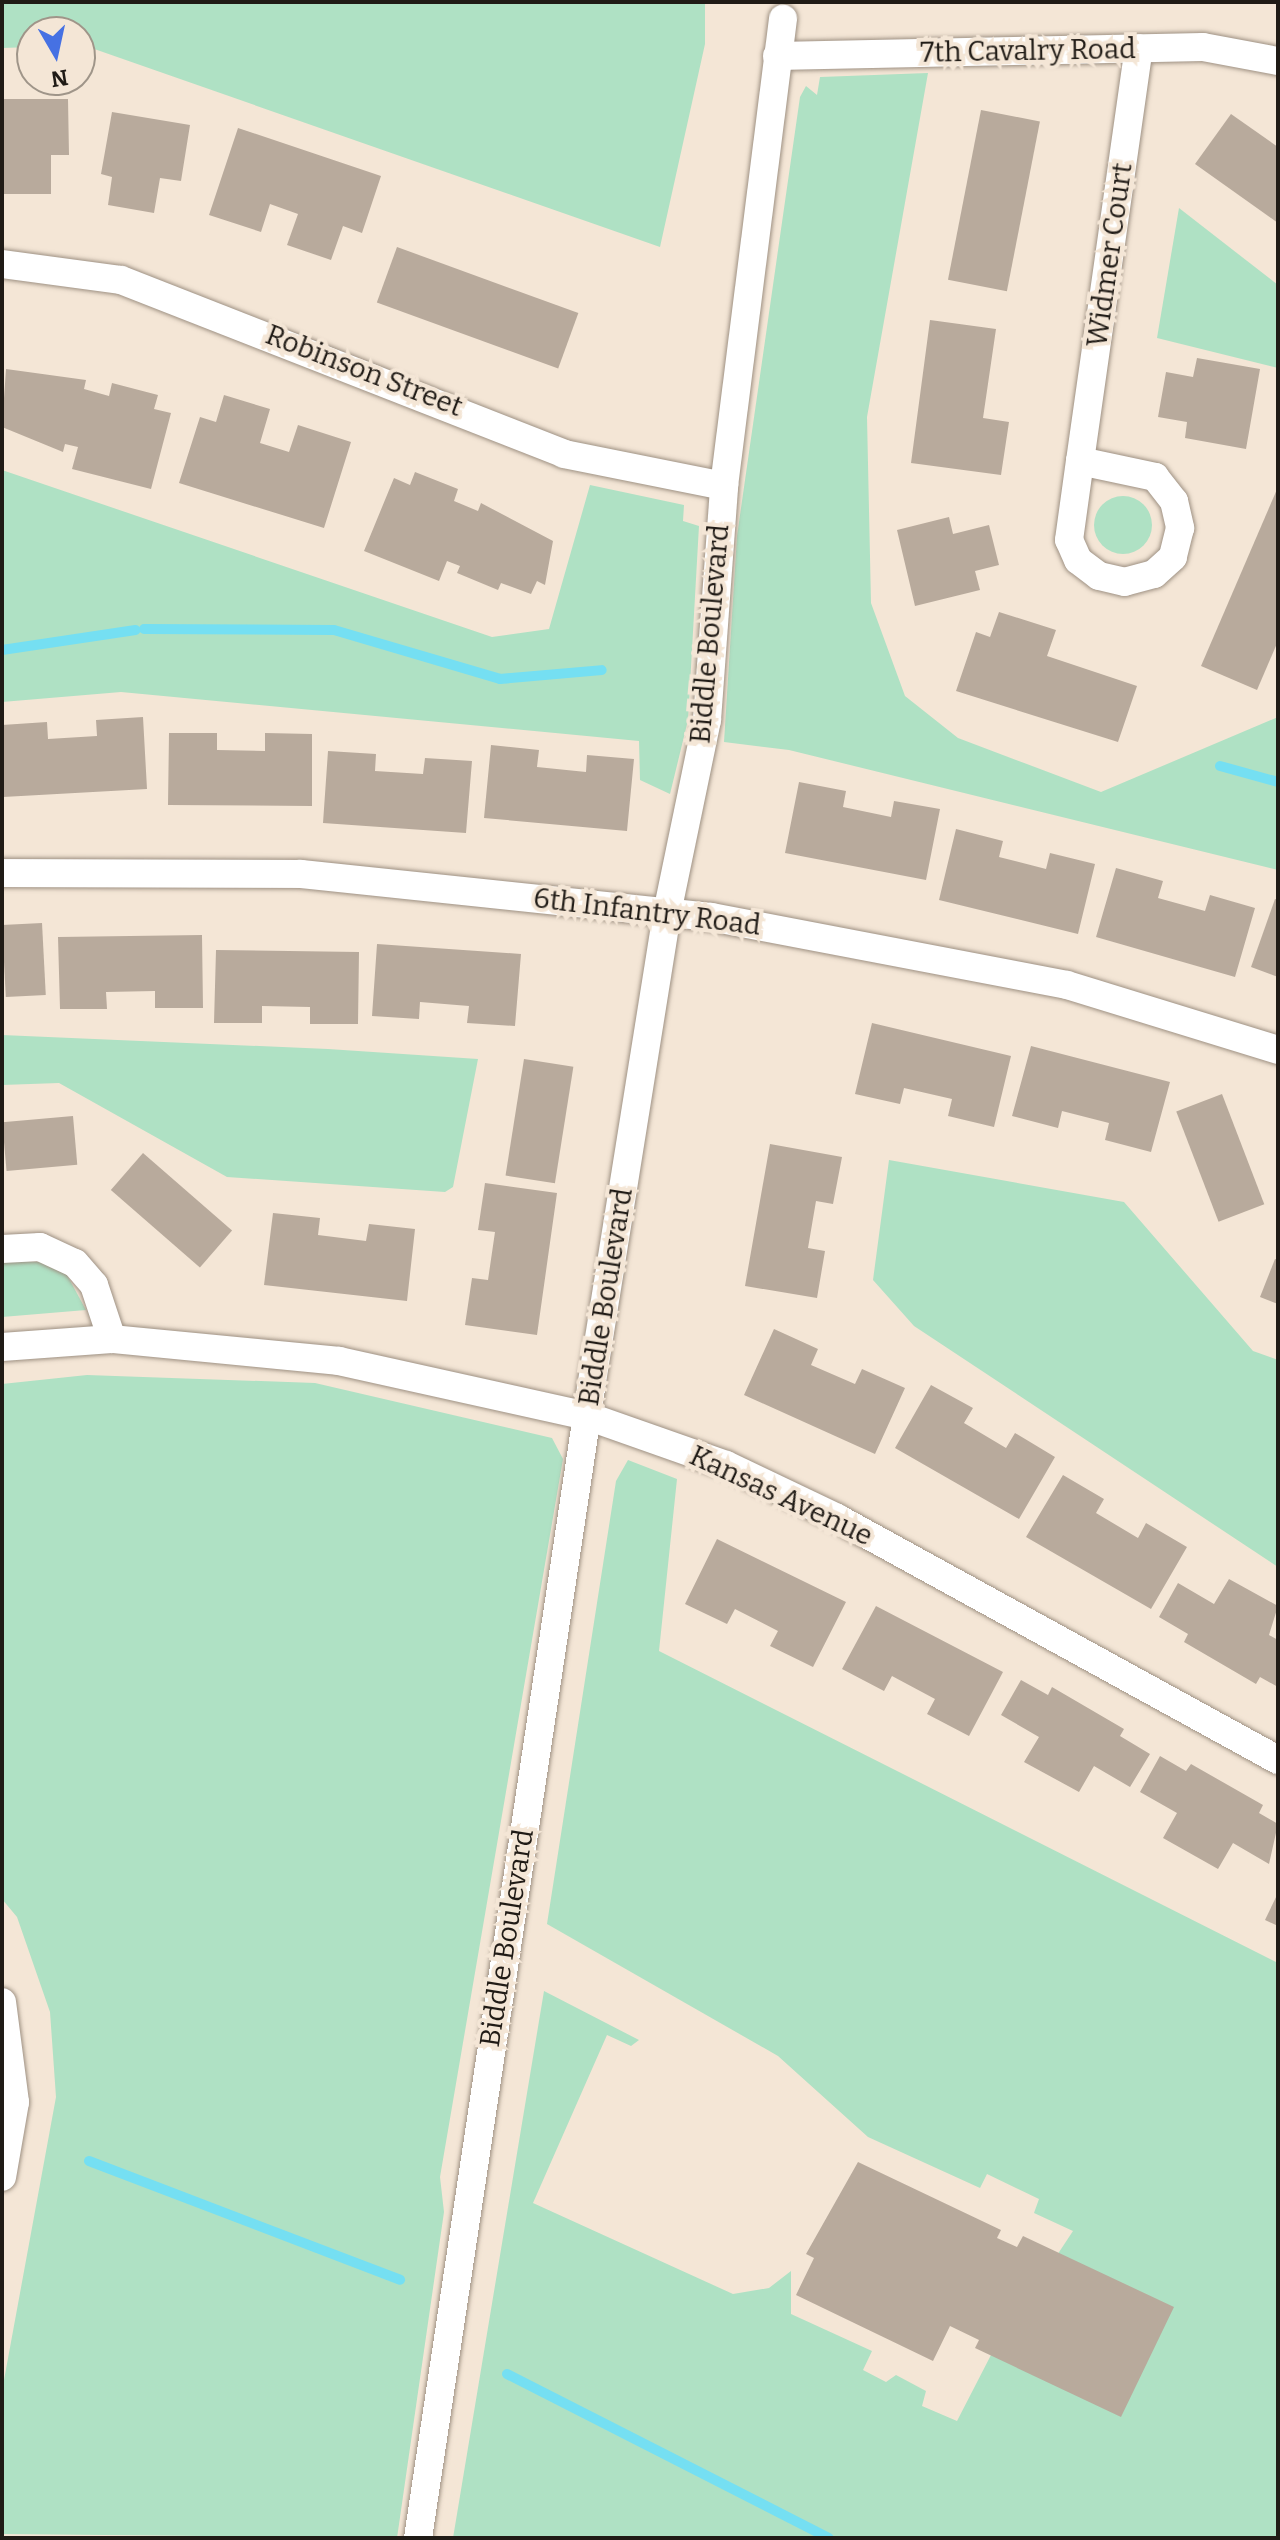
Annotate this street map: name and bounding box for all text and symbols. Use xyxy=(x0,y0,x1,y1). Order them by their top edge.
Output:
north arrow xyxy=(16,16,96,96)
street label: 7th Cavalry Road xyxy=(920,32,1136,70)
text: N xyxy=(49,64,70,93)
street label: Widmer Court xyxy=(1080,161,1140,349)
street label: Robinson Street xyxy=(261,318,467,424)
street label: Biddle Boulevard xyxy=(684,523,736,745)
street label: 6th Infantry Road xyxy=(531,881,763,943)
street label: Biddle Boulevard xyxy=(572,1186,640,1408)
street label: Kansas Avenue xyxy=(684,1439,878,1553)
street label: Biddle Boulevard xyxy=(473,1827,541,2049)

